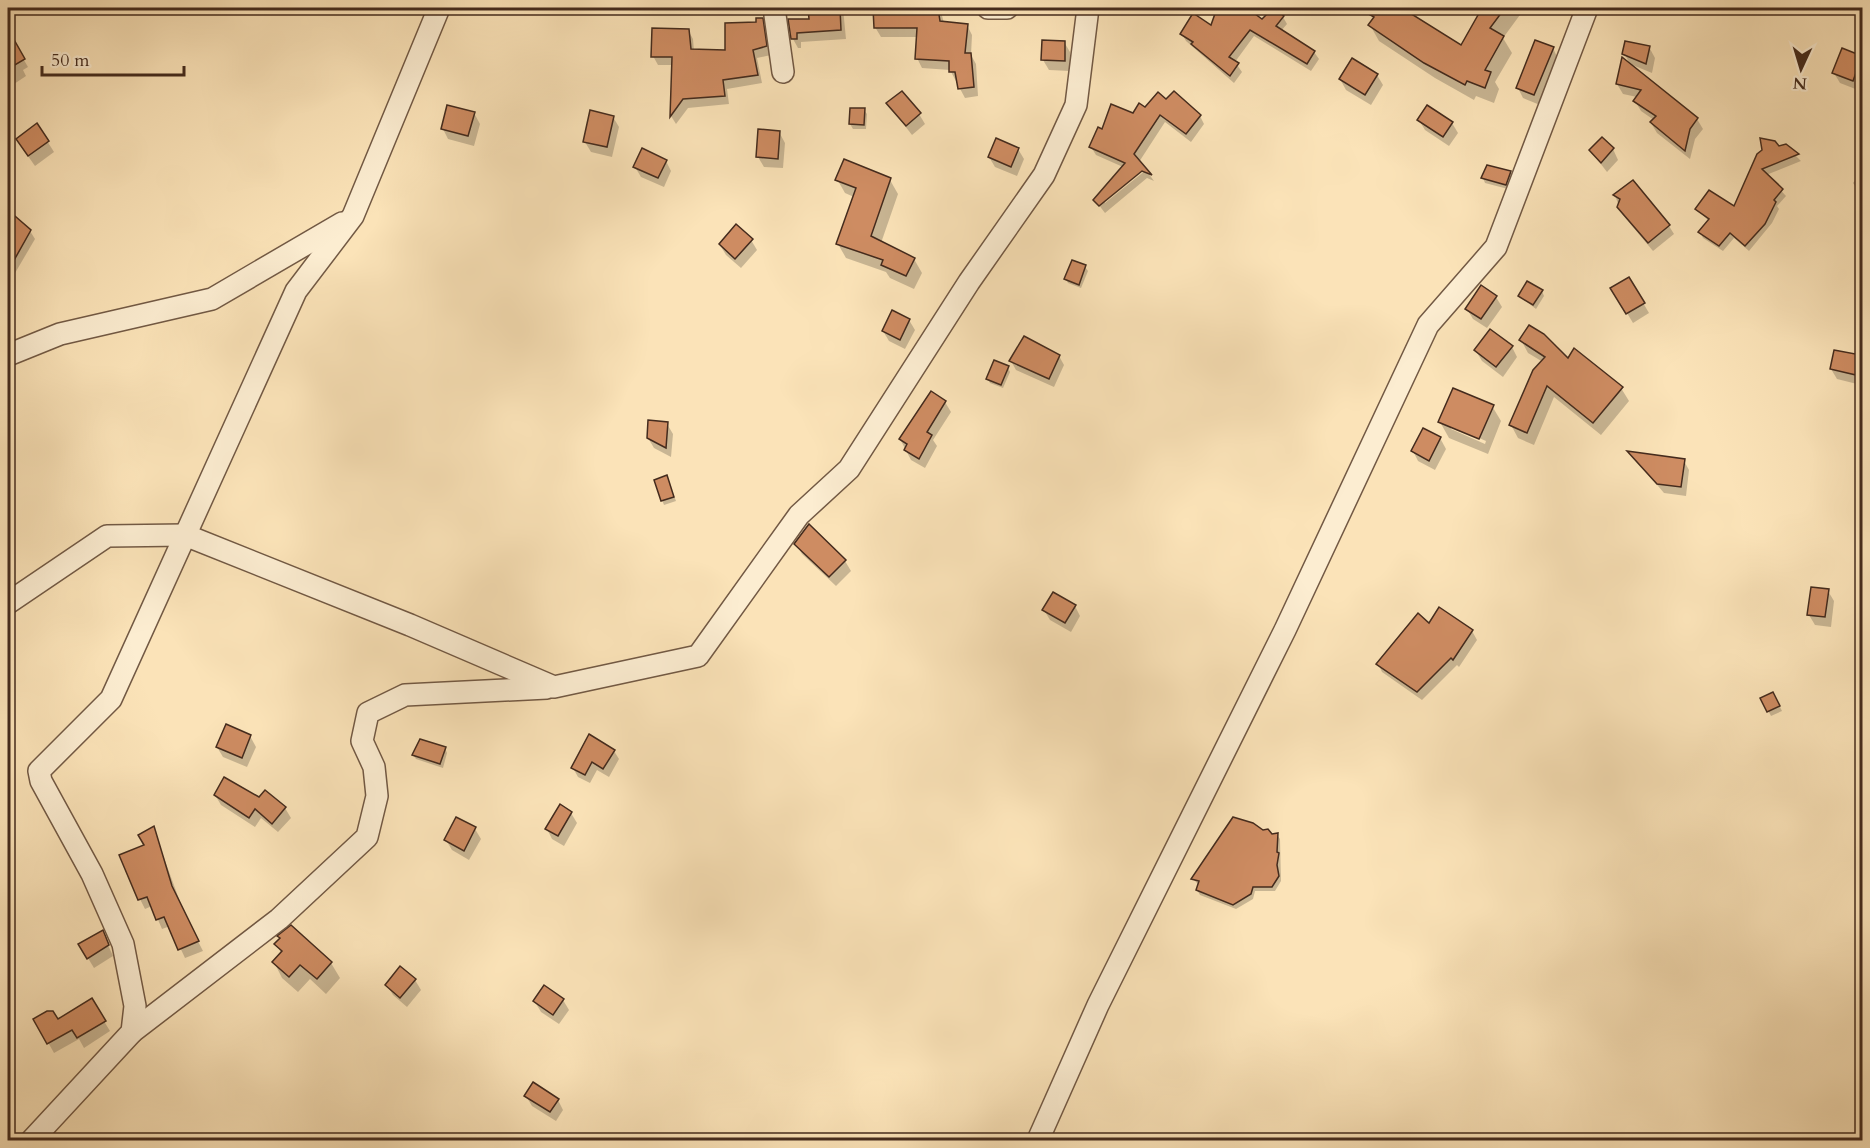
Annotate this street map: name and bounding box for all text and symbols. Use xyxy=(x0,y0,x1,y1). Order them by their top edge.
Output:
scale bar xyxy=(42,39,184,77)
north arrow xyxy=(1771,39,1831,99)
text: 50 m xyxy=(51,48,90,73)
text: N xyxy=(1792,72,1808,94)

